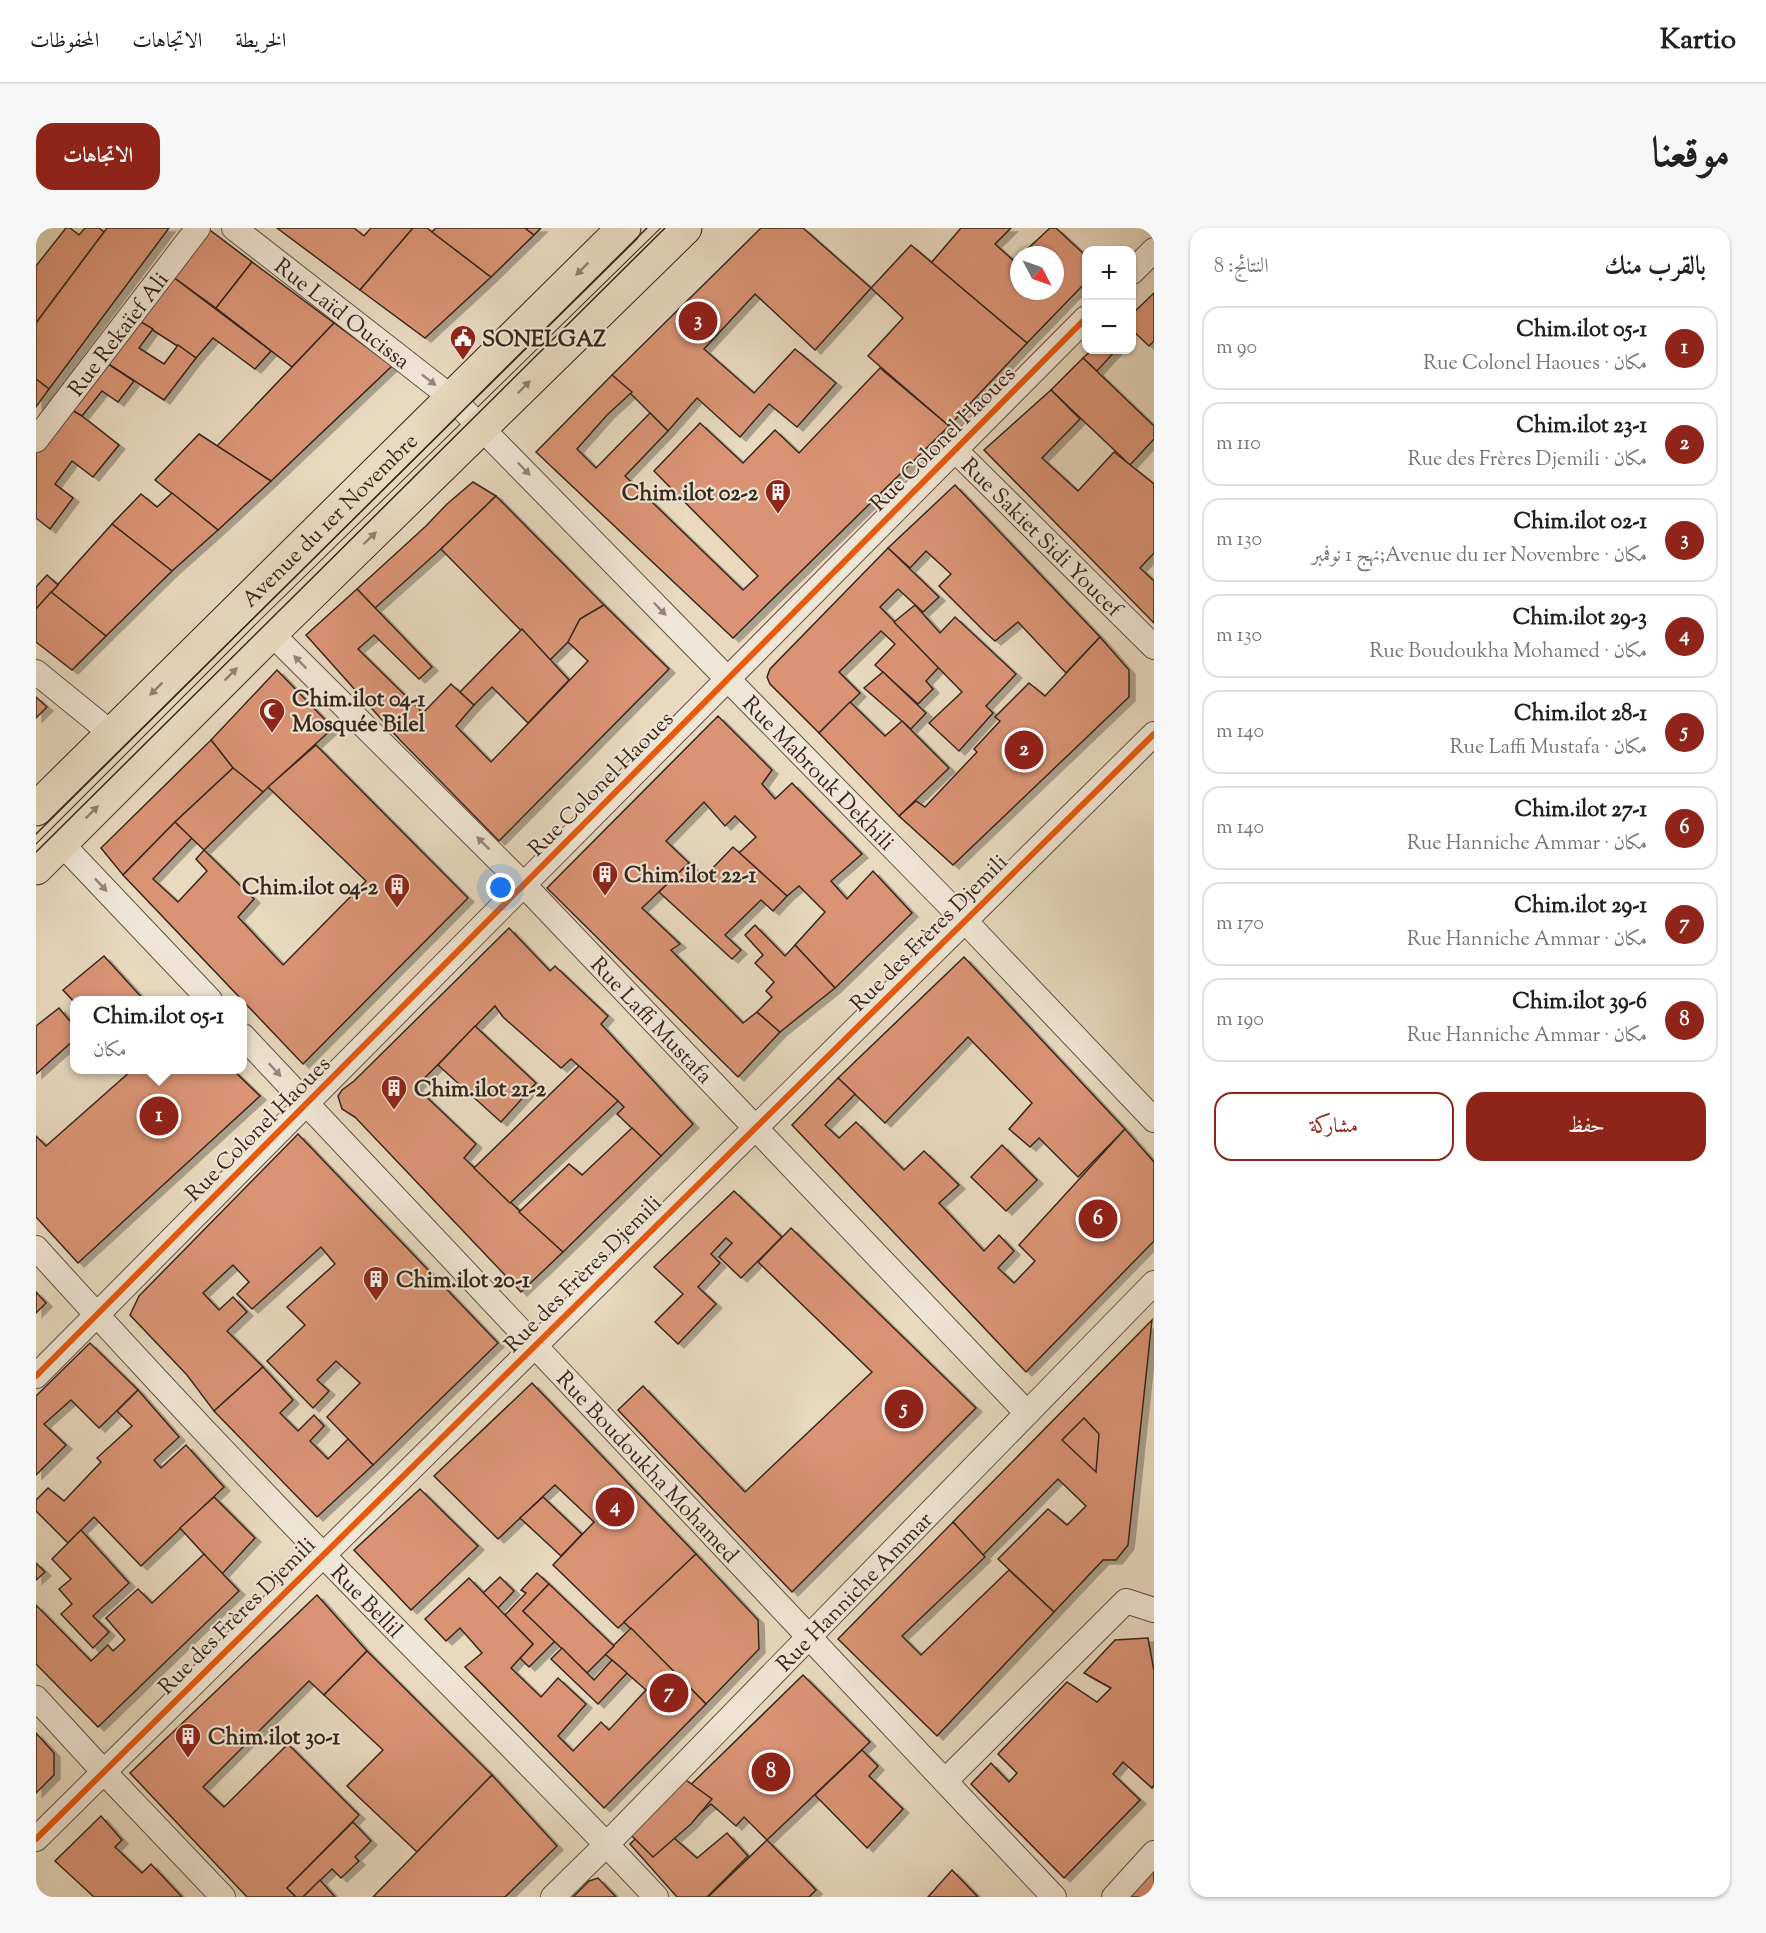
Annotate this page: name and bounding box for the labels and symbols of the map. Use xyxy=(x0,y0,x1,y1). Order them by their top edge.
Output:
north arrow xyxy=(1010,246,1064,300)
street label: Rue Laïd Oucissa xyxy=(266,252,416,378)
one-way arrow xyxy=(575,262,590,276)
street label: Rue Rekaïef Ali xyxy=(62,266,178,404)
pin: 3 xyxy=(678,298,718,344)
public building icon: SONELGAZ xyxy=(448,323,478,361)
place label: SONELGAZ xyxy=(482,325,607,357)
street label: Rue Colonel Haoues xyxy=(864,360,1024,520)
one-way arrow xyxy=(421,373,437,386)
one-way arrow xyxy=(517,380,531,394)
street label: Avenue du 1er Novembre xyxy=(236,427,427,616)
street label: Rue Sakiet Sidi Youcef xyxy=(953,452,1129,627)
one-way arrow xyxy=(516,462,530,476)
building icon: Chim.ilot 02-2 xyxy=(763,477,793,515)
place label: Chim.ilot 02-2 xyxy=(622,479,759,511)
one-way arrow xyxy=(362,531,376,545)
one-way arrow xyxy=(653,601,667,615)
one-way arrow xyxy=(293,655,307,669)
one-way arrow xyxy=(223,668,237,682)
one-way arrow xyxy=(149,682,163,697)
place label: Chim.ilot 04-1 Mosquée Bilel xyxy=(292,685,426,742)
street label: Rue Mabrouk Dekhili xyxy=(734,690,901,859)
mosque icon: Chim.ilot 04-1 Mosquée Bilel xyxy=(257,696,287,734)
street label: Rue Colonel Haoues xyxy=(522,705,682,865)
pin: 2 xyxy=(1004,728,1044,772)
one-way arrow xyxy=(85,805,99,819)
one-way arrow xyxy=(476,837,490,851)
street label: Rue des Frères Djemili xyxy=(844,848,1016,1020)
building icon: Chim.ilot 22-1 xyxy=(590,859,620,897)
place label: Chim.ilot 22-1 xyxy=(624,861,757,893)
building icon: Chim.ilot 04-2 xyxy=(382,871,412,909)
place label: Chim.ilot 04-2 xyxy=(242,873,379,905)
your location xyxy=(486,873,515,902)
one-way arrow xyxy=(94,878,108,893)
street label: Rue Laffi Mustafa xyxy=(581,951,719,1093)
street label: Rue Colonel Haoues xyxy=(179,1050,339,1210)
one-way arrow xyxy=(268,1062,281,1077)
building icon: Chim.ilot 21-2 xyxy=(379,1073,409,1111)
place label: Chim.ilot 21-2 xyxy=(414,1075,547,1107)
pin: 1 xyxy=(140,1094,178,1138)
street label: Rue des Frères Djemili xyxy=(498,1189,670,1361)
pin: 6 xyxy=(1078,1196,1118,1242)
building icon: Chim.ilot 20-1 xyxy=(361,1264,391,1302)
place label: Chim.ilot 20-1 xyxy=(396,1266,530,1298)
street label: Rue Boudoukha Mohamed xyxy=(547,1365,745,1572)
pin: 5 xyxy=(884,1386,924,1432)
pin: 4 xyxy=(596,1484,634,1530)
street label: Rue Hanniche Ammar xyxy=(770,1506,941,1680)
street label: Rue des Frères Djemili xyxy=(152,1531,324,1703)
street label: Rue Bellil xyxy=(322,1559,409,1647)
pin: 7 xyxy=(650,1670,688,1716)
building icon: Chim.ilot 30-1 xyxy=(173,1721,203,1759)
place label: Chim.ilot 30-1 xyxy=(208,1723,341,1755)
pin: 8 xyxy=(752,1750,790,1794)

